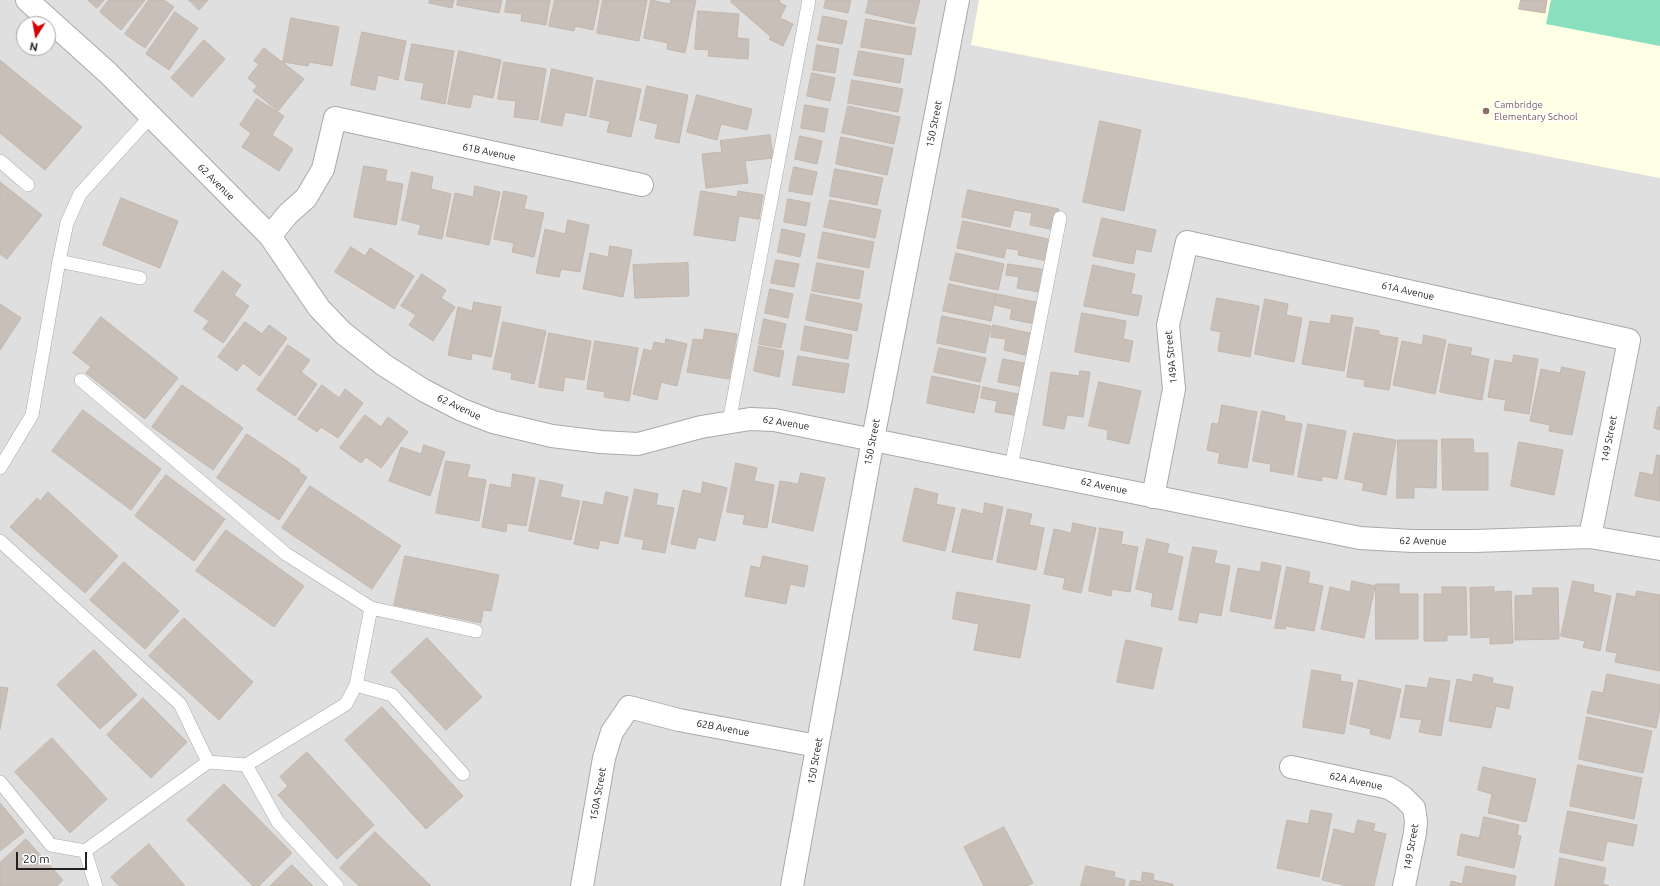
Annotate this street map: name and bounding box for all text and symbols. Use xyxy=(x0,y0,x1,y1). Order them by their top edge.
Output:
north arrow xyxy=(16,16,56,56)
text: N xyxy=(29,40,39,53)
place label: Cambridge Elementary School xyxy=(1494,99,1578,122)
street label: 150 Street xyxy=(924,100,944,148)
marker: Cambridge Elementary School xyxy=(1481,106,1491,116)
street label: 61B Avenue xyxy=(462,141,516,163)
street label: 62 Avenue xyxy=(195,161,237,203)
street label: 61A Avenue xyxy=(1380,279,1436,303)
street label: 149A Street xyxy=(1162,330,1180,384)
street label: 62 Avenue xyxy=(435,392,483,422)
street label: 62 Avenue xyxy=(762,413,810,433)
street label: 149 Street xyxy=(1599,415,1619,463)
street label: 150 Street xyxy=(862,418,882,466)
street label: 62 Avenue xyxy=(1080,475,1128,497)
street label: 62 Avenue xyxy=(1399,535,1447,547)
street label: 62B Avenue xyxy=(696,717,750,739)
street label: 150 Street xyxy=(805,737,825,785)
street label: 150A Street xyxy=(587,767,609,821)
street label: 62A Avenue xyxy=(1328,770,1384,792)
street label: 149 Street xyxy=(1401,823,1421,871)
scale bar xyxy=(18,844,89,870)
text: 20 m xyxy=(23,852,50,865)

